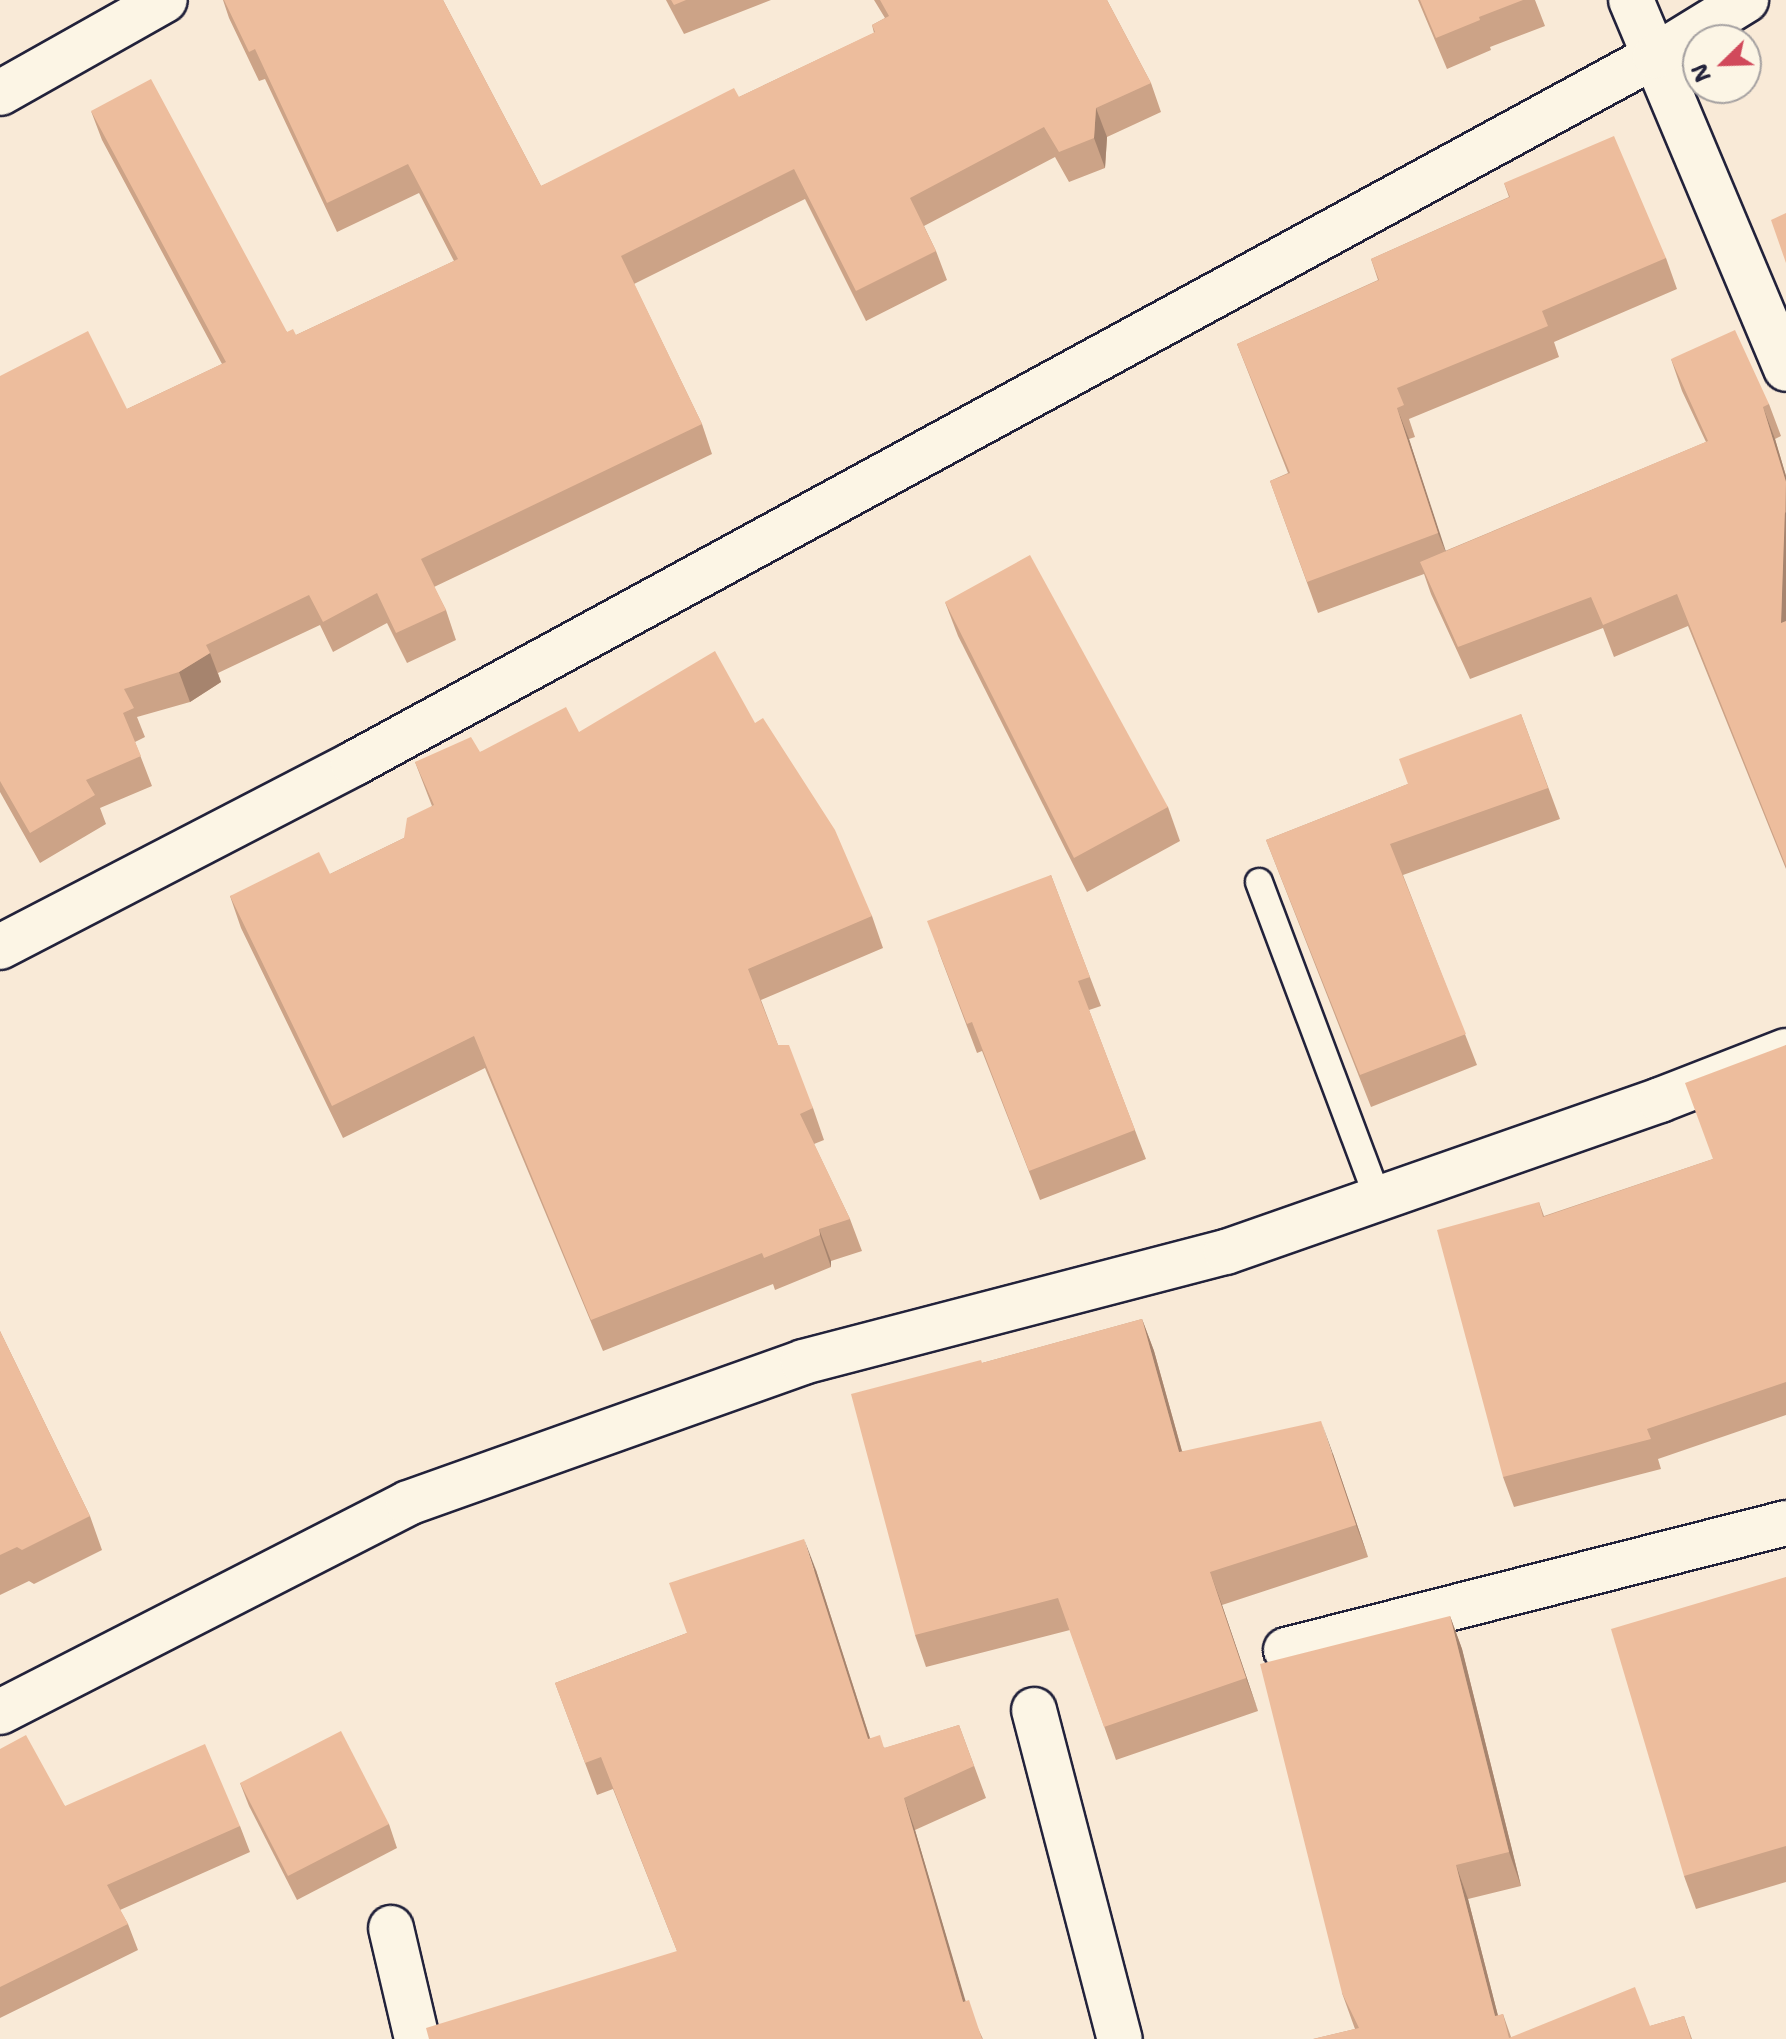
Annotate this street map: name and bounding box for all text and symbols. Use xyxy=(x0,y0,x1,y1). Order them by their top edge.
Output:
north arrow xyxy=(1682,24,1762,104)
text: N xyxy=(1685,59,1718,86)

